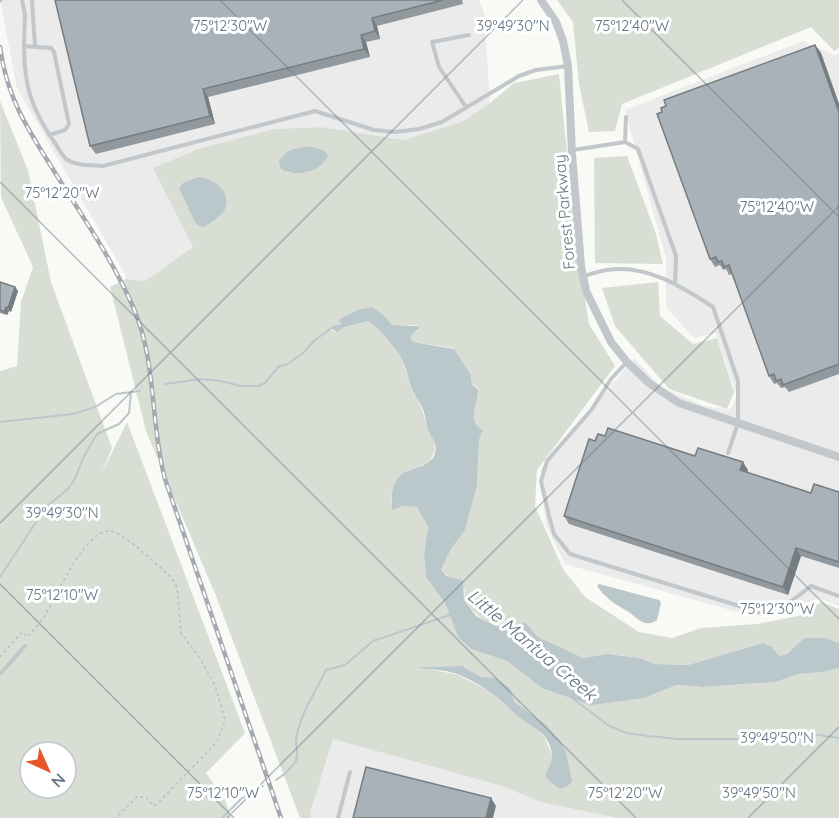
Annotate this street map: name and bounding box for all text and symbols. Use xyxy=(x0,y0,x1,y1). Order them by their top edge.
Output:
text: 75°12'30"W xyxy=(193,16,268,35)
text: 39°49'30"N xyxy=(476,16,550,35)
text: 75°12'40"W xyxy=(595,16,670,35)
street label: Forest Parkway xyxy=(549,154,579,270)
text: 75°12'20"W xyxy=(24,183,100,202)
text: 75°12'40"W xyxy=(740,197,815,216)
text: 39°49'30"N xyxy=(25,503,99,522)
water label: Little Mantua Creek xyxy=(463,584,603,706)
text: 75°12'10"W xyxy=(26,585,99,604)
text: 75°12'30"W xyxy=(740,599,815,618)
text: 39°49'50"N xyxy=(740,728,814,747)
north arrow xyxy=(18,740,78,800)
text: N xyxy=(47,769,70,792)
text: 75°12'10"W xyxy=(187,783,260,802)
text: 75°12'20"W xyxy=(587,783,663,802)
text: 39°49'50"N xyxy=(722,783,796,802)

